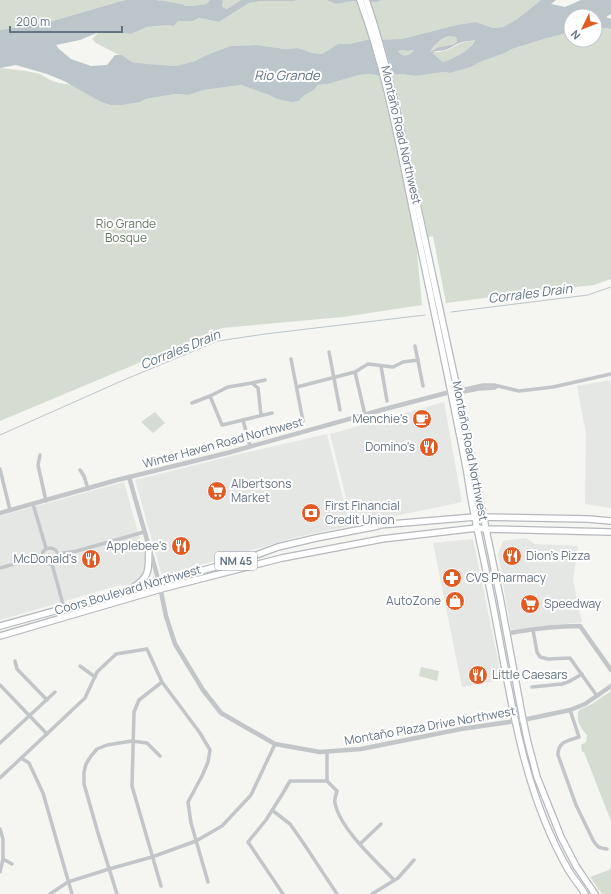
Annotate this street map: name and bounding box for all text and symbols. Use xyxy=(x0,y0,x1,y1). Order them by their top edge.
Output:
scale bar xyxy=(10,8,122,34)
north arrow xyxy=(563,8,603,48)
text: 200 m xyxy=(16,13,50,30)
text: N xyxy=(567,27,584,43)
street label: Montaño Road Northwest xyxy=(377,64,426,206)
water label: Rio Grande xyxy=(254,66,321,84)
park label: Rio Grande Bosque xyxy=(96,215,156,246)
water label: Corrales Drain xyxy=(487,279,574,307)
water label: Corrales Drain xyxy=(137,324,224,373)
street label: Montaño Road Northwest xyxy=(449,380,492,522)
cafe icon: Menchie's xyxy=(411,408,433,430)
place label: Menchie's xyxy=(353,410,408,427)
street label: Winter Haven Road Northwest xyxy=(141,413,305,472)
restaurant icon: Domino's xyxy=(418,436,440,458)
place label: Domino's xyxy=(365,438,415,455)
place label: Albertsons Market xyxy=(231,475,291,506)
supermarket icon: Albertsons Market xyxy=(206,480,228,502)
place label: First Financial Credit Union xyxy=(325,497,400,528)
bank icon: First Financial Credit Union xyxy=(300,502,322,524)
restaurant icon: Applebee's xyxy=(170,535,192,557)
place label: Applebee's xyxy=(106,537,167,554)
restaurant icon: Dion's Pizza xyxy=(501,545,523,567)
place label: Dion's Pizza xyxy=(526,547,590,564)
restaurant icon: McDonald's xyxy=(80,548,102,570)
place label: McDonald's xyxy=(14,550,77,567)
road number: NM 45 xyxy=(215,552,257,570)
street label: Coors Boulevard Northwest xyxy=(53,560,203,619)
pharmacy icon: CVS Pharmacy xyxy=(441,567,463,589)
place label: CVS Pharmacy xyxy=(466,569,547,586)
shop icon: AutoZone xyxy=(444,590,466,612)
place label: AutoZone xyxy=(386,592,441,609)
supermarket icon: Speedway xyxy=(519,593,541,615)
place label: Speedway xyxy=(544,595,602,612)
restaurant icon: Little Caesars xyxy=(467,664,489,686)
place label: Little Caesars xyxy=(492,666,568,683)
street label: Montaño Plaza Drive Northwest xyxy=(343,702,517,749)

